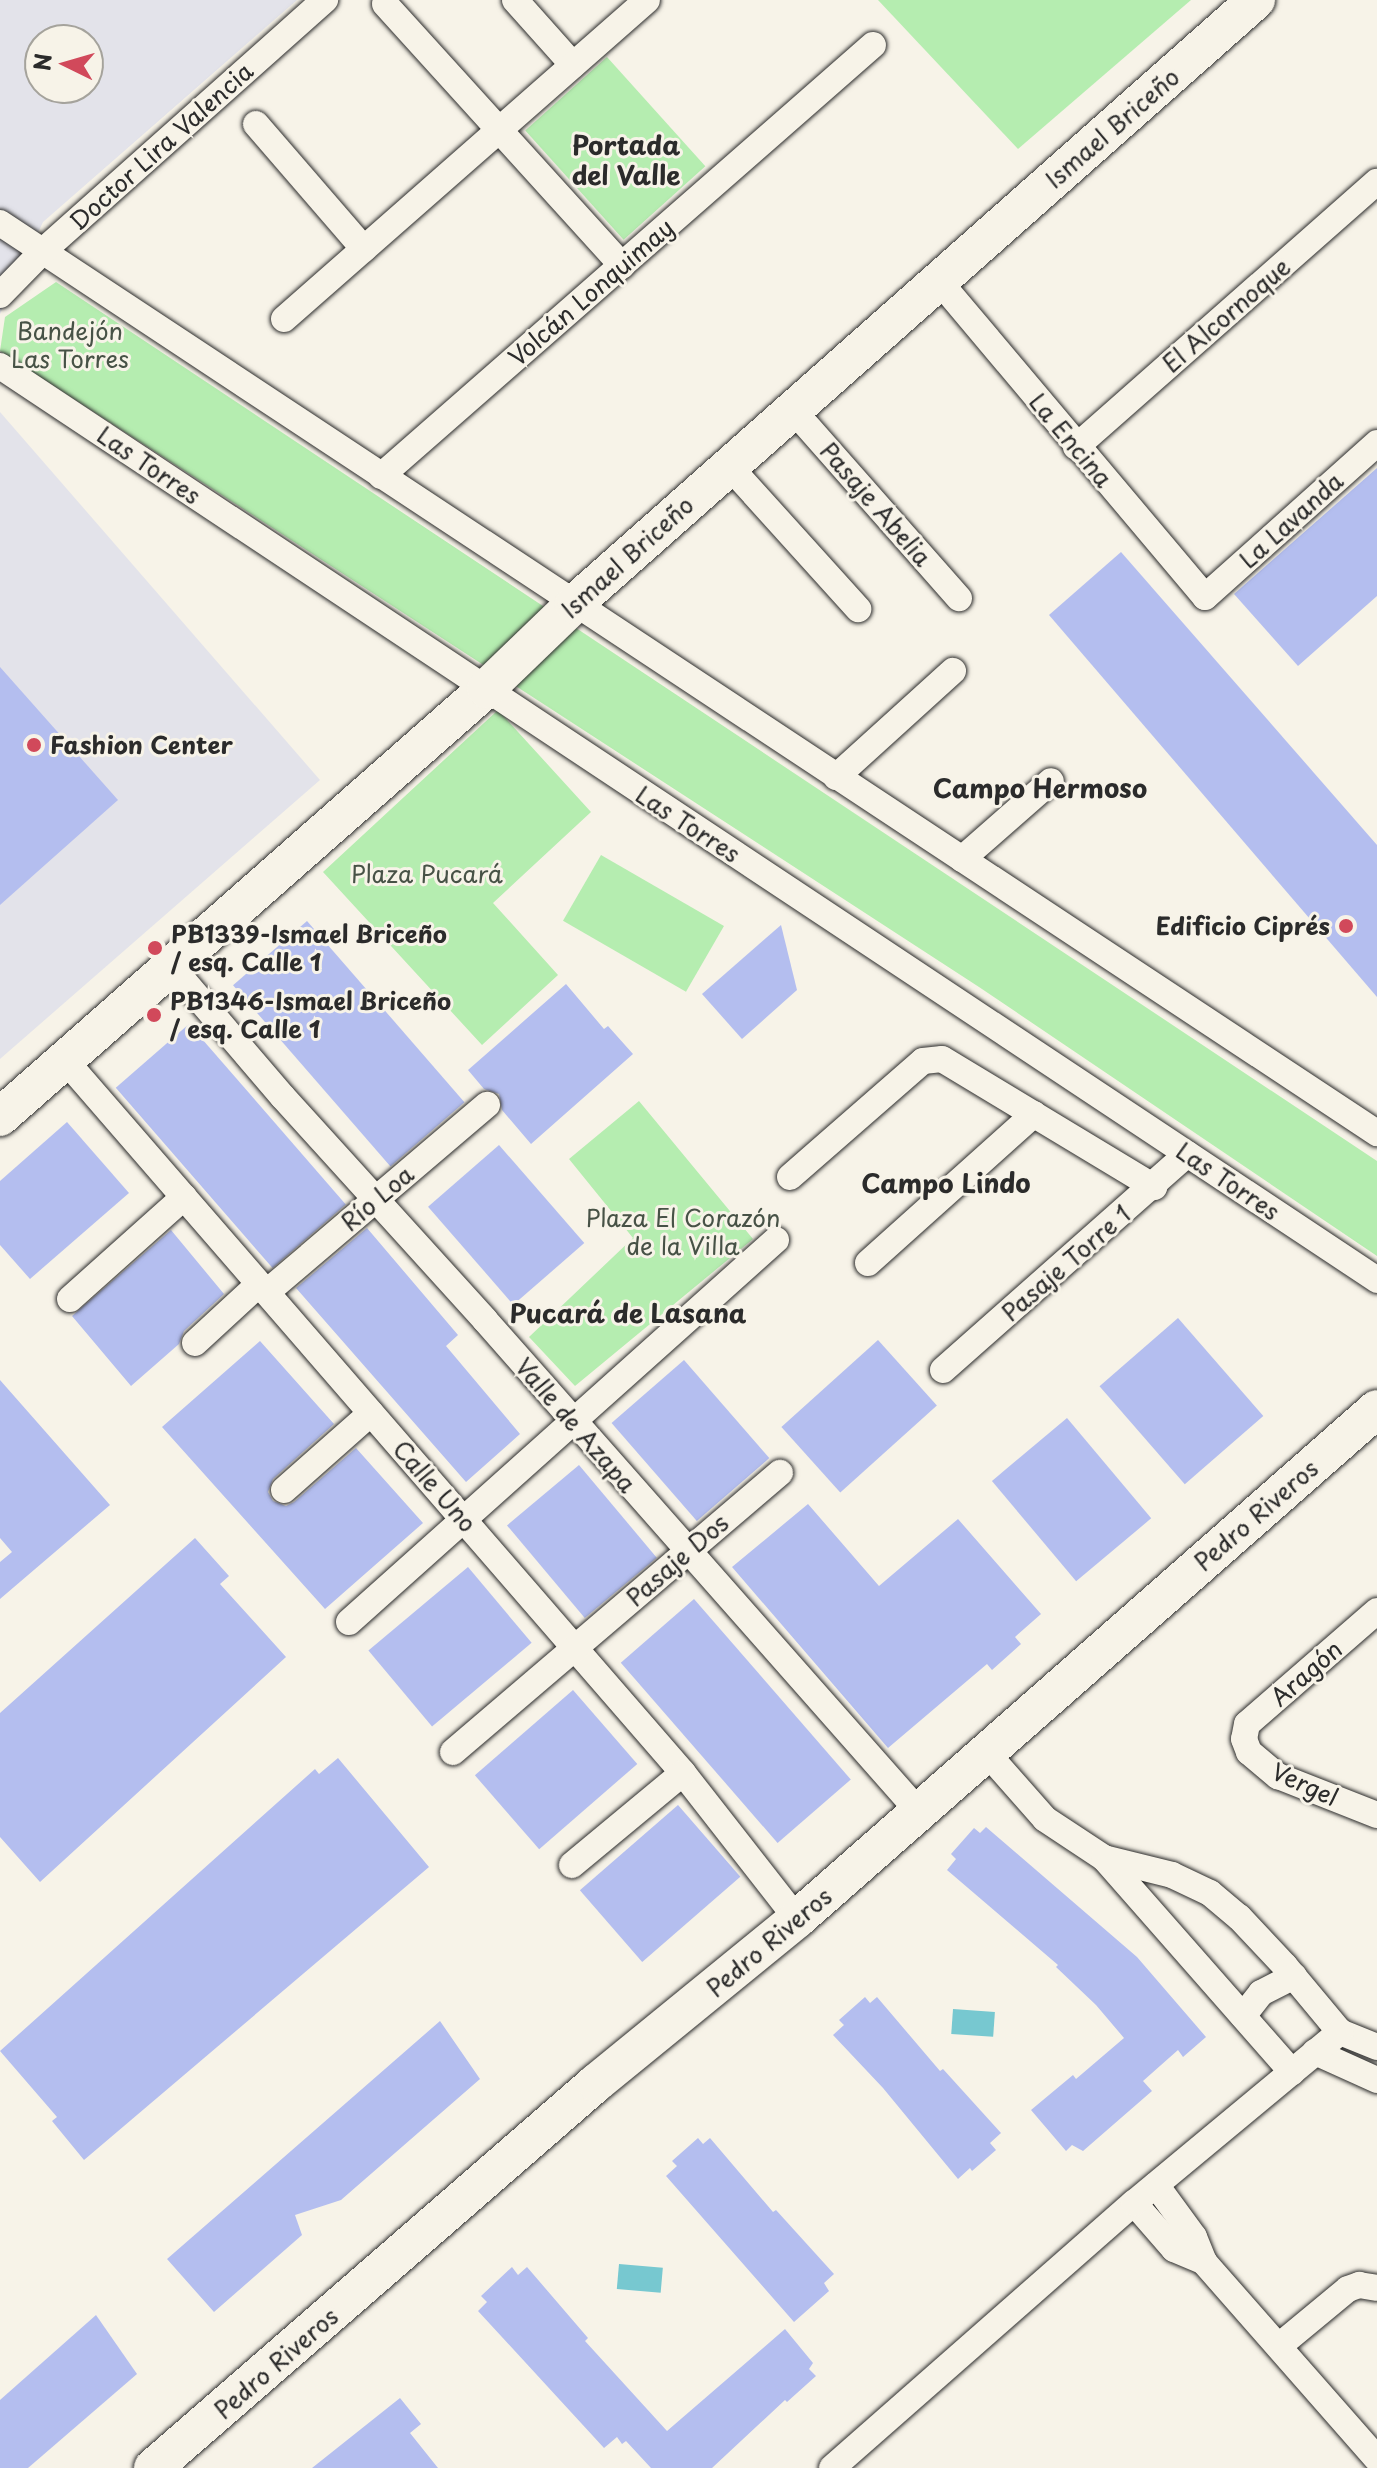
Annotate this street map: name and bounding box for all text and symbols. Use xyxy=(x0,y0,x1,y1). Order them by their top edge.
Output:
north arrow xyxy=(24,24,104,104)
text: N xyxy=(24,52,59,72)
street label: Doctor Lira Valencia xyxy=(64,56,258,236)
street label: Ismael Briceño xyxy=(1039,62,1185,194)
district label: Portada del Valle xyxy=(572,129,680,190)
street label: Volcán Lonquimay xyxy=(503,213,679,371)
street label: El Alcornoque xyxy=(1157,252,1295,378)
park label: Bandejón Las Torres xyxy=(11,317,129,373)
street label: La Encina xyxy=(1023,387,1119,493)
street label: Las Torres xyxy=(92,420,206,510)
street label: Pasaje Abelia xyxy=(814,436,938,572)
street label: La Lavanda xyxy=(1232,465,1350,575)
street label: Ismael Briceño xyxy=(555,490,699,624)
place label: Fashion Center xyxy=(50,731,233,759)
marker: Fashion Center xyxy=(25,736,43,754)
district label: Campo Hermoso xyxy=(932,772,1148,804)
street label: Las Torres xyxy=(630,780,746,868)
park label: Plaza Pucará xyxy=(351,860,503,888)
place label: Edificio Ciprés xyxy=(1155,912,1330,940)
marker: Edificio Ciprés xyxy=(1337,917,1355,935)
place label: PB1339-Ismael Briceño / esq. Calle 1 xyxy=(171,920,447,976)
marker: PB1339-Ismael Briceño / esq. Calle 1 xyxy=(146,939,164,957)
place label: PB1346-Ismael Briceño / esq. Calle 1 xyxy=(170,987,451,1043)
marker: PB1346-Ismael Briceño / esq. Calle 1 xyxy=(145,1006,163,1024)
street label: Las Torres xyxy=(1171,1136,1285,1226)
street label: Río Loa xyxy=(334,1159,420,1237)
district label: Campo Lindo xyxy=(861,1167,1031,1199)
street label: Pasaje Torre 1 xyxy=(996,1199,1136,1327)
park label: Plaza El Corazón de la Villa xyxy=(585,1204,781,1260)
district label: Pucará de Lasana xyxy=(508,1297,748,1329)
street label: Valle de Azapa xyxy=(509,1351,643,1499)
street label: Calle Uno xyxy=(387,1434,483,1538)
street label: Pedro Riveros xyxy=(1188,1453,1324,1577)
street label: Pasaje Dos xyxy=(620,1508,734,1612)
street label: Aragón xyxy=(1265,1634,1347,1712)
street label: Vergel xyxy=(1267,1756,1343,1812)
street label: Pedro Riveros xyxy=(700,1881,838,2003)
street label: Pedro Riveros xyxy=(208,2301,344,2425)

